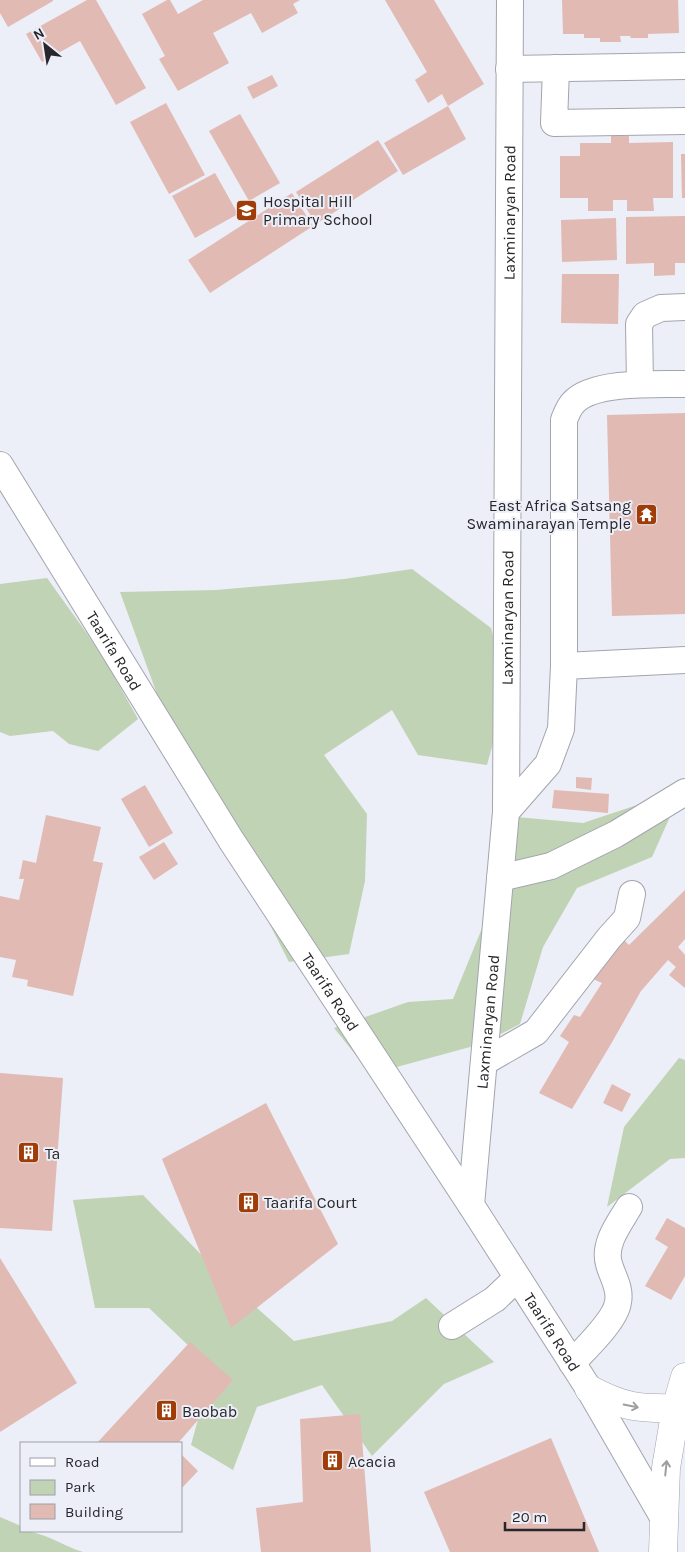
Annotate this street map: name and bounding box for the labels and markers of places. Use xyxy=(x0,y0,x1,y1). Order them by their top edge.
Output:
place label: Hospital Hill Primary School xyxy=(263,192,373,229)
school or university icon: Hospital Hill Primary School xyxy=(235,198,259,222)
place label: East Africa Satsang Swaminarayan Temple xyxy=(466,496,631,533)
temple icon: East Africa Satsang Swaminarayan Temple xyxy=(635,502,659,526)
building icon: Ta xyxy=(17,1141,41,1165)
place label: Ta xyxy=(45,1144,60,1163)
building icon: Taarifa Court xyxy=(236,1190,260,1214)
place label: Taarifa Court xyxy=(264,1193,357,1212)
building icon: Baobab xyxy=(154,1399,178,1423)
place label: Baobab xyxy=(182,1402,237,1421)
building icon: Acacia xyxy=(320,1449,344,1473)
place label: Acacia xyxy=(348,1452,396,1471)

